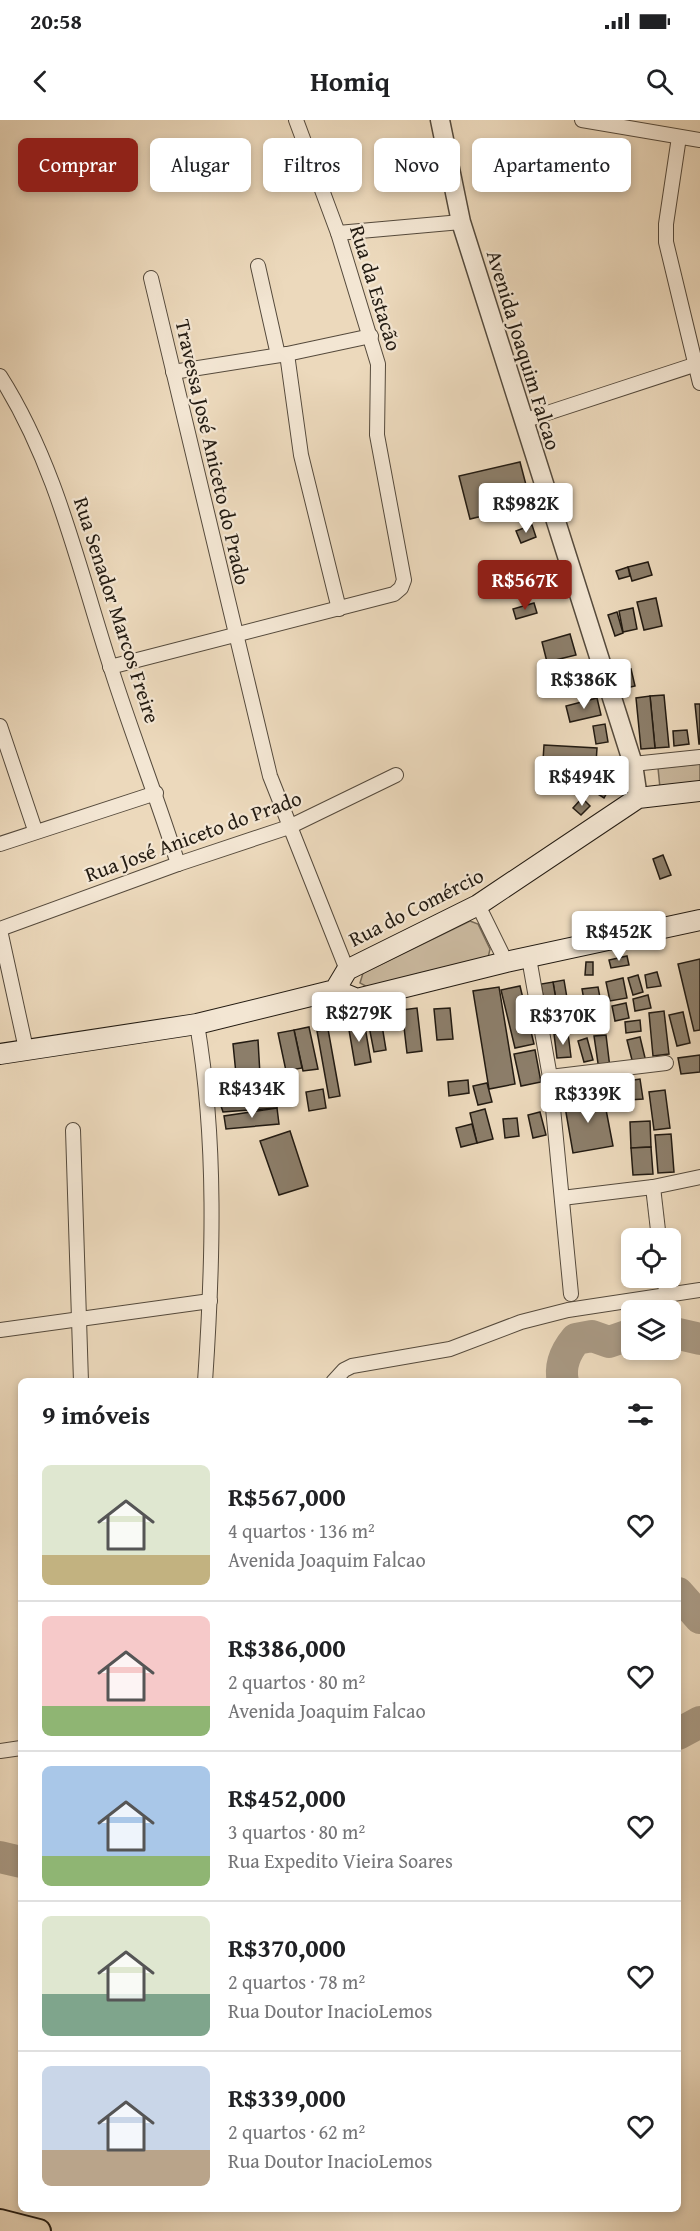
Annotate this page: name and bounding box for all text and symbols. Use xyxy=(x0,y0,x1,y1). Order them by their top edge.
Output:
text: 20:58 xyxy=(30,5,82,37)
text: Homiq xyxy=(310,61,390,101)
icon: back xyxy=(24,65,57,98)
icon: search xyxy=(643,65,676,98)
chip: Comprar xyxy=(18,138,138,192)
chip: Alugar xyxy=(150,138,251,192)
chip: Filtros xyxy=(263,138,362,192)
chip: Novo xyxy=(374,138,460,192)
chip: Apartamento xyxy=(472,138,631,192)
street label: Rua da Estacão xyxy=(342,221,410,355)
street label: Avenida Joaquim Falcao xyxy=(479,246,569,454)
street label: Travessa José Aniceto do Prado xyxy=(167,316,259,588)
pin: R$982K xyxy=(477,483,575,534)
text: R$982K xyxy=(493,488,559,517)
street label: Rua Senador Marcos Freire xyxy=(66,493,168,727)
pin: R$567K xyxy=(476,560,574,611)
text: R$567K xyxy=(492,565,558,594)
pin: R$386K xyxy=(535,659,633,710)
text: R$386K xyxy=(551,664,617,693)
pin: R$494K xyxy=(533,756,631,807)
text: R$494K xyxy=(549,761,615,790)
street label: Rua José Aniceto do Prado xyxy=(80,782,306,890)
street label: Rua do Comércio xyxy=(343,860,489,954)
pin: R$452K xyxy=(570,911,668,962)
text: R$452K xyxy=(586,916,652,945)
pin: R$279K xyxy=(310,992,408,1043)
pin: R$370K xyxy=(514,995,612,1046)
text: R$279K xyxy=(326,997,392,1026)
text: R$370K xyxy=(530,1000,596,1029)
pin: R$434K xyxy=(203,1068,301,1119)
text: R$434K xyxy=(219,1073,285,1102)
pin: R$339K xyxy=(539,1073,637,1124)
text: R$339K xyxy=(555,1078,621,1107)
map controls xyxy=(621,1228,681,1360)
button: locate xyxy=(621,1228,681,1288)
button: layers xyxy=(621,1300,681,1360)
text: 9 imóveis xyxy=(42,1395,150,1434)
icon: filters xyxy=(624,1398,657,1431)
text: R$567,000 xyxy=(228,1477,346,1516)
icon: home xyxy=(90,1489,162,1561)
icon: heart xyxy=(624,1509,657,1542)
text: 4 quartos · 136 m² xyxy=(228,1516,375,1545)
text: Avenida Joaquim Falcao xyxy=(228,1545,426,1574)
text: R$386,000 xyxy=(228,1628,346,1667)
icon: home xyxy=(90,1640,162,1712)
icon: heart xyxy=(624,1660,657,1693)
text: 2 quartos · 80 m² xyxy=(228,1667,365,1696)
text: Avenida Joaquim Falcao xyxy=(228,1696,426,1725)
text: R$452,000 xyxy=(228,1778,346,1817)
icon: home xyxy=(90,1790,162,1862)
icon: heart xyxy=(624,1810,657,1843)
text: 3 quartos · 80 m² xyxy=(228,1817,365,1846)
text: Rua Expedito Vieira Soares xyxy=(228,1846,453,1875)
text: R$370,000 xyxy=(228,1928,346,1967)
icon: home xyxy=(90,1940,162,2012)
icon: heart xyxy=(624,1960,657,1993)
text: 2 quartos · 78 m² xyxy=(228,1967,365,1996)
text: Rua Doutor InacioLemos xyxy=(228,1996,432,2025)
text: R$339,000 xyxy=(228,2078,346,2117)
icon: home xyxy=(90,2090,162,2162)
icon: heart xyxy=(624,2110,657,2143)
text: 2 quartos · 62 m² xyxy=(228,2117,365,2146)
text: Rua Doutor InacioLemos xyxy=(228,2146,432,2175)

